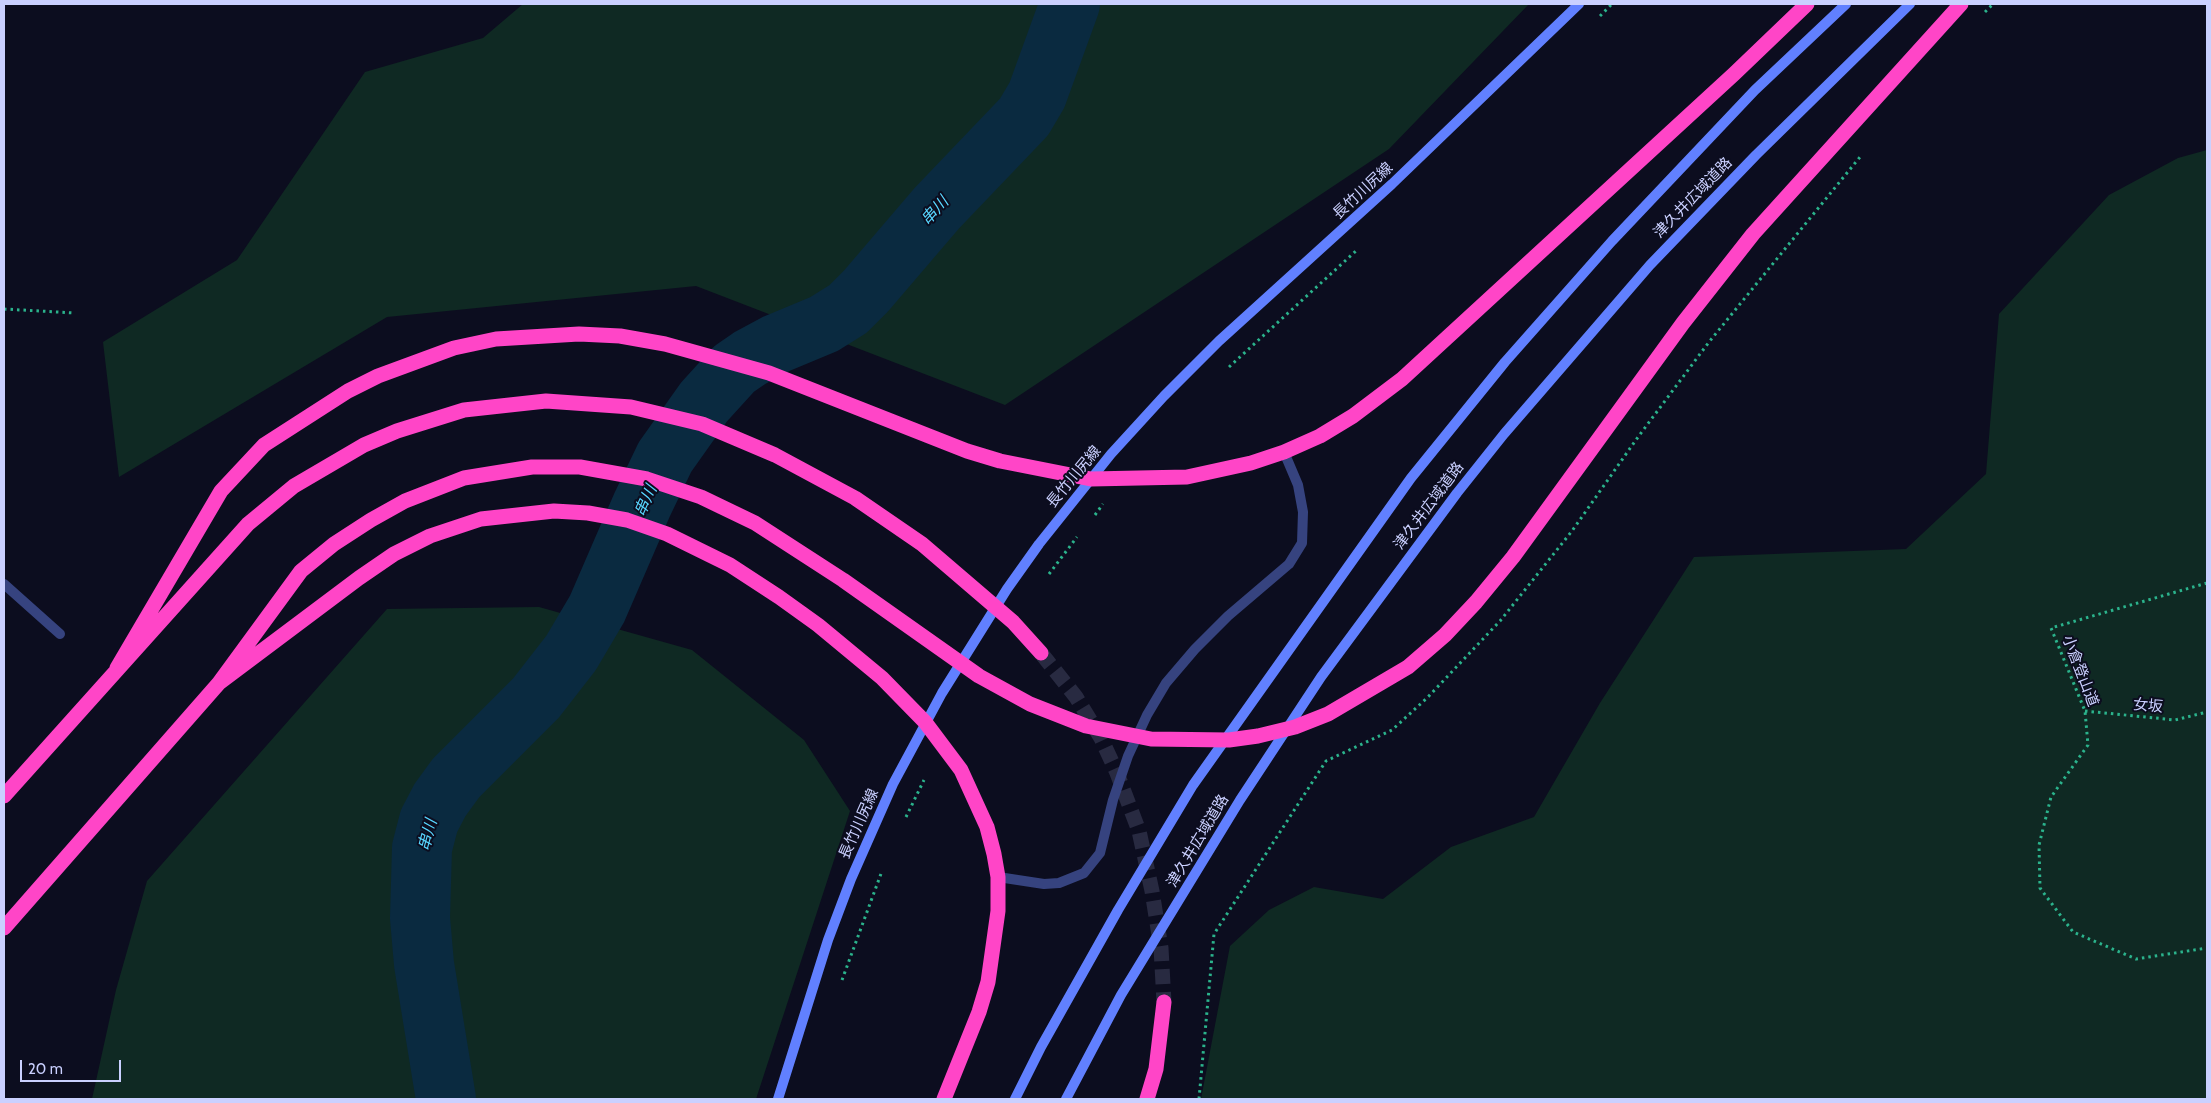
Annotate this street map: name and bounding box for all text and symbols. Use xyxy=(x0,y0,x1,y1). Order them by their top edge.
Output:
street label: 津久井広域道路 xyxy=(1650,154,1736,242)
street label: 長竹川尻線 xyxy=(1329,159,1397,223)
water label: 串川 xyxy=(917,193,953,229)
street label: 長竹川尻線 xyxy=(1043,442,1105,512)
street label: 津久井広域道路 xyxy=(1390,459,1468,553)
water label: 串川 xyxy=(631,482,661,520)
street label: 小倉登山道 xyxy=(2058,633,2102,709)
street label: 女坂 xyxy=(2132,696,2164,716)
street label: 長竹川尻線 xyxy=(836,786,882,862)
street label: 津久井広域道路 xyxy=(1163,791,1233,891)
water label: 串川 xyxy=(415,817,441,853)
scale bar xyxy=(22,1050,124,1082)
text: 20 m xyxy=(28,1060,63,1078)

